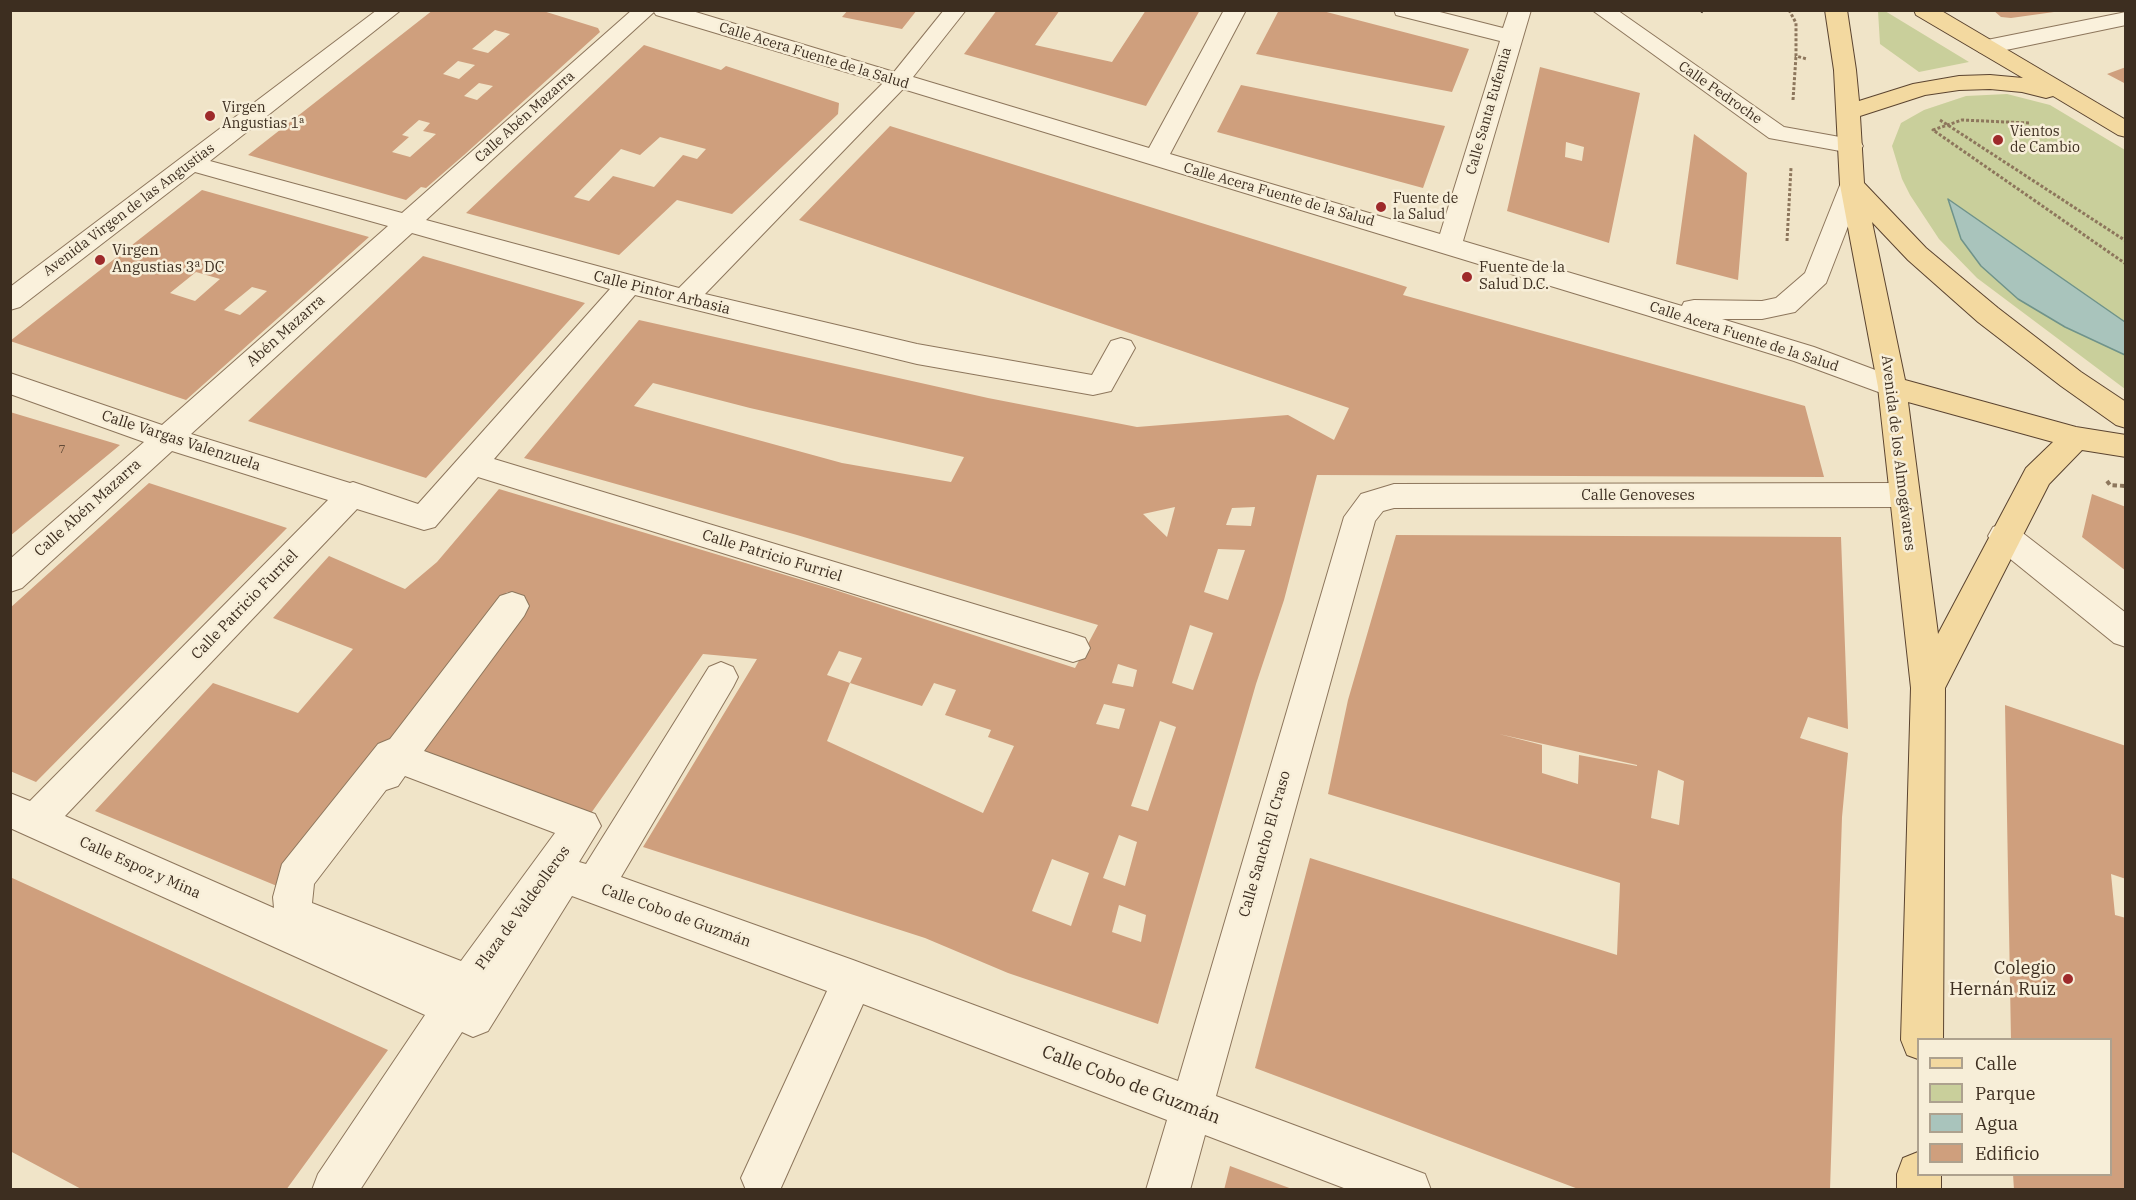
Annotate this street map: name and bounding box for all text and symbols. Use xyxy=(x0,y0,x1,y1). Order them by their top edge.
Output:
street label: Calle Acera Fuente de la Salud xyxy=(717,19,911,93)
street label: Calle Santa Eufemia xyxy=(1463,45,1515,177)
street label: Calle Pedroche xyxy=(1675,58,1765,128)
street label: Calle Abén Mazarra xyxy=(472,68,578,166)
place label: Virgen Angustias 1ª xyxy=(222,100,305,132)
marker: Virgen Angustias 1ª xyxy=(203,109,217,123)
place label: Vientos de Cambio xyxy=(2010,124,2080,156)
marker: Vientos de Cambio xyxy=(1991,133,2005,147)
street label: Avenida Virgen de las Angustias xyxy=(40,140,218,280)
street label: Calle Acera Fuente de la Salud xyxy=(1182,160,1376,230)
place label: Fuente de la Salud xyxy=(1393,191,1458,224)
marker: Fuente de la Salud xyxy=(1374,200,1388,214)
place label: Virgen Angustias 3ª DC xyxy=(112,242,224,277)
marker: Virgen Angustias 3ª DC xyxy=(93,253,107,267)
place label: Fuente de la Salud D.C. xyxy=(1479,259,1565,294)
street label: Calle Pintor Arbasia xyxy=(592,267,732,319)
marker: Fuente de la Salud D.C. xyxy=(1460,270,1474,284)
street label: Abén Mazarra xyxy=(243,291,329,371)
street label: Calle Acera Fuente de la Salud xyxy=(1647,298,1841,376)
street label: Avenida de los Almogávares xyxy=(1877,354,1919,552)
street label: Calle Vargas Valenzuela xyxy=(99,407,263,475)
house number: 7 xyxy=(58,443,66,457)
street label: Calle Abén Mazarra xyxy=(31,455,145,561)
street label: Calle Genoveses xyxy=(1581,487,1695,505)
street label: Calle Patricio Furriel xyxy=(700,526,844,586)
street label: Calle Patricio Furriel xyxy=(188,546,302,664)
street label: Calle Sancho El Craso xyxy=(1235,769,1295,919)
street label: Calle Espoz y Mina xyxy=(76,833,204,903)
street label: Plaza de Valdeolleros xyxy=(472,843,574,973)
street label: Calle Cobo de Guzmán xyxy=(599,881,753,951)
place label: Colegio Hernán Ruiz xyxy=(1949,958,2056,1000)
marker: Colegio Hernán Ruiz xyxy=(2061,972,2075,986)
legend xyxy=(1917,1038,2112,1176)
street label: Calle Cobo de Guzmán xyxy=(1039,1041,1223,1129)
text: Calle xyxy=(1975,1052,2017,1075)
text: Parque xyxy=(1975,1082,2035,1105)
text: Agua xyxy=(1975,1112,2018,1135)
text: Edificio xyxy=(1975,1142,2039,1165)

